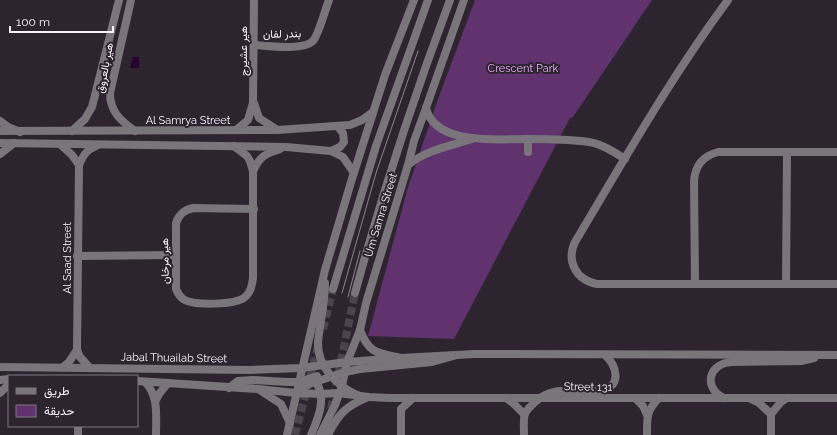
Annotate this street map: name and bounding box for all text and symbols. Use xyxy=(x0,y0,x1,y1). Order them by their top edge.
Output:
scale bar xyxy=(10,8,113,34)
text: 100 m xyxy=(16,15,50,29)
street label: هير عشيرج xyxy=(237,26,251,76)
street label: بندر لفان xyxy=(263,27,301,41)
street label: هير بالعروق xyxy=(94,41,116,94)
park label: Crescent Park xyxy=(488,62,559,75)
street label: Al Samrya Street xyxy=(146,114,231,127)
street label: Um Samra Street xyxy=(362,171,400,259)
street label: Al Saad Street xyxy=(61,222,74,294)
street label: هير مرخان xyxy=(158,238,172,284)
street label: Jabal Thuailab Street xyxy=(121,351,228,365)
legend xyxy=(8,375,138,427)
street label: Street 131 xyxy=(564,380,613,394)
text: طريق xyxy=(44,384,70,399)
text: حديقة xyxy=(44,404,74,418)

